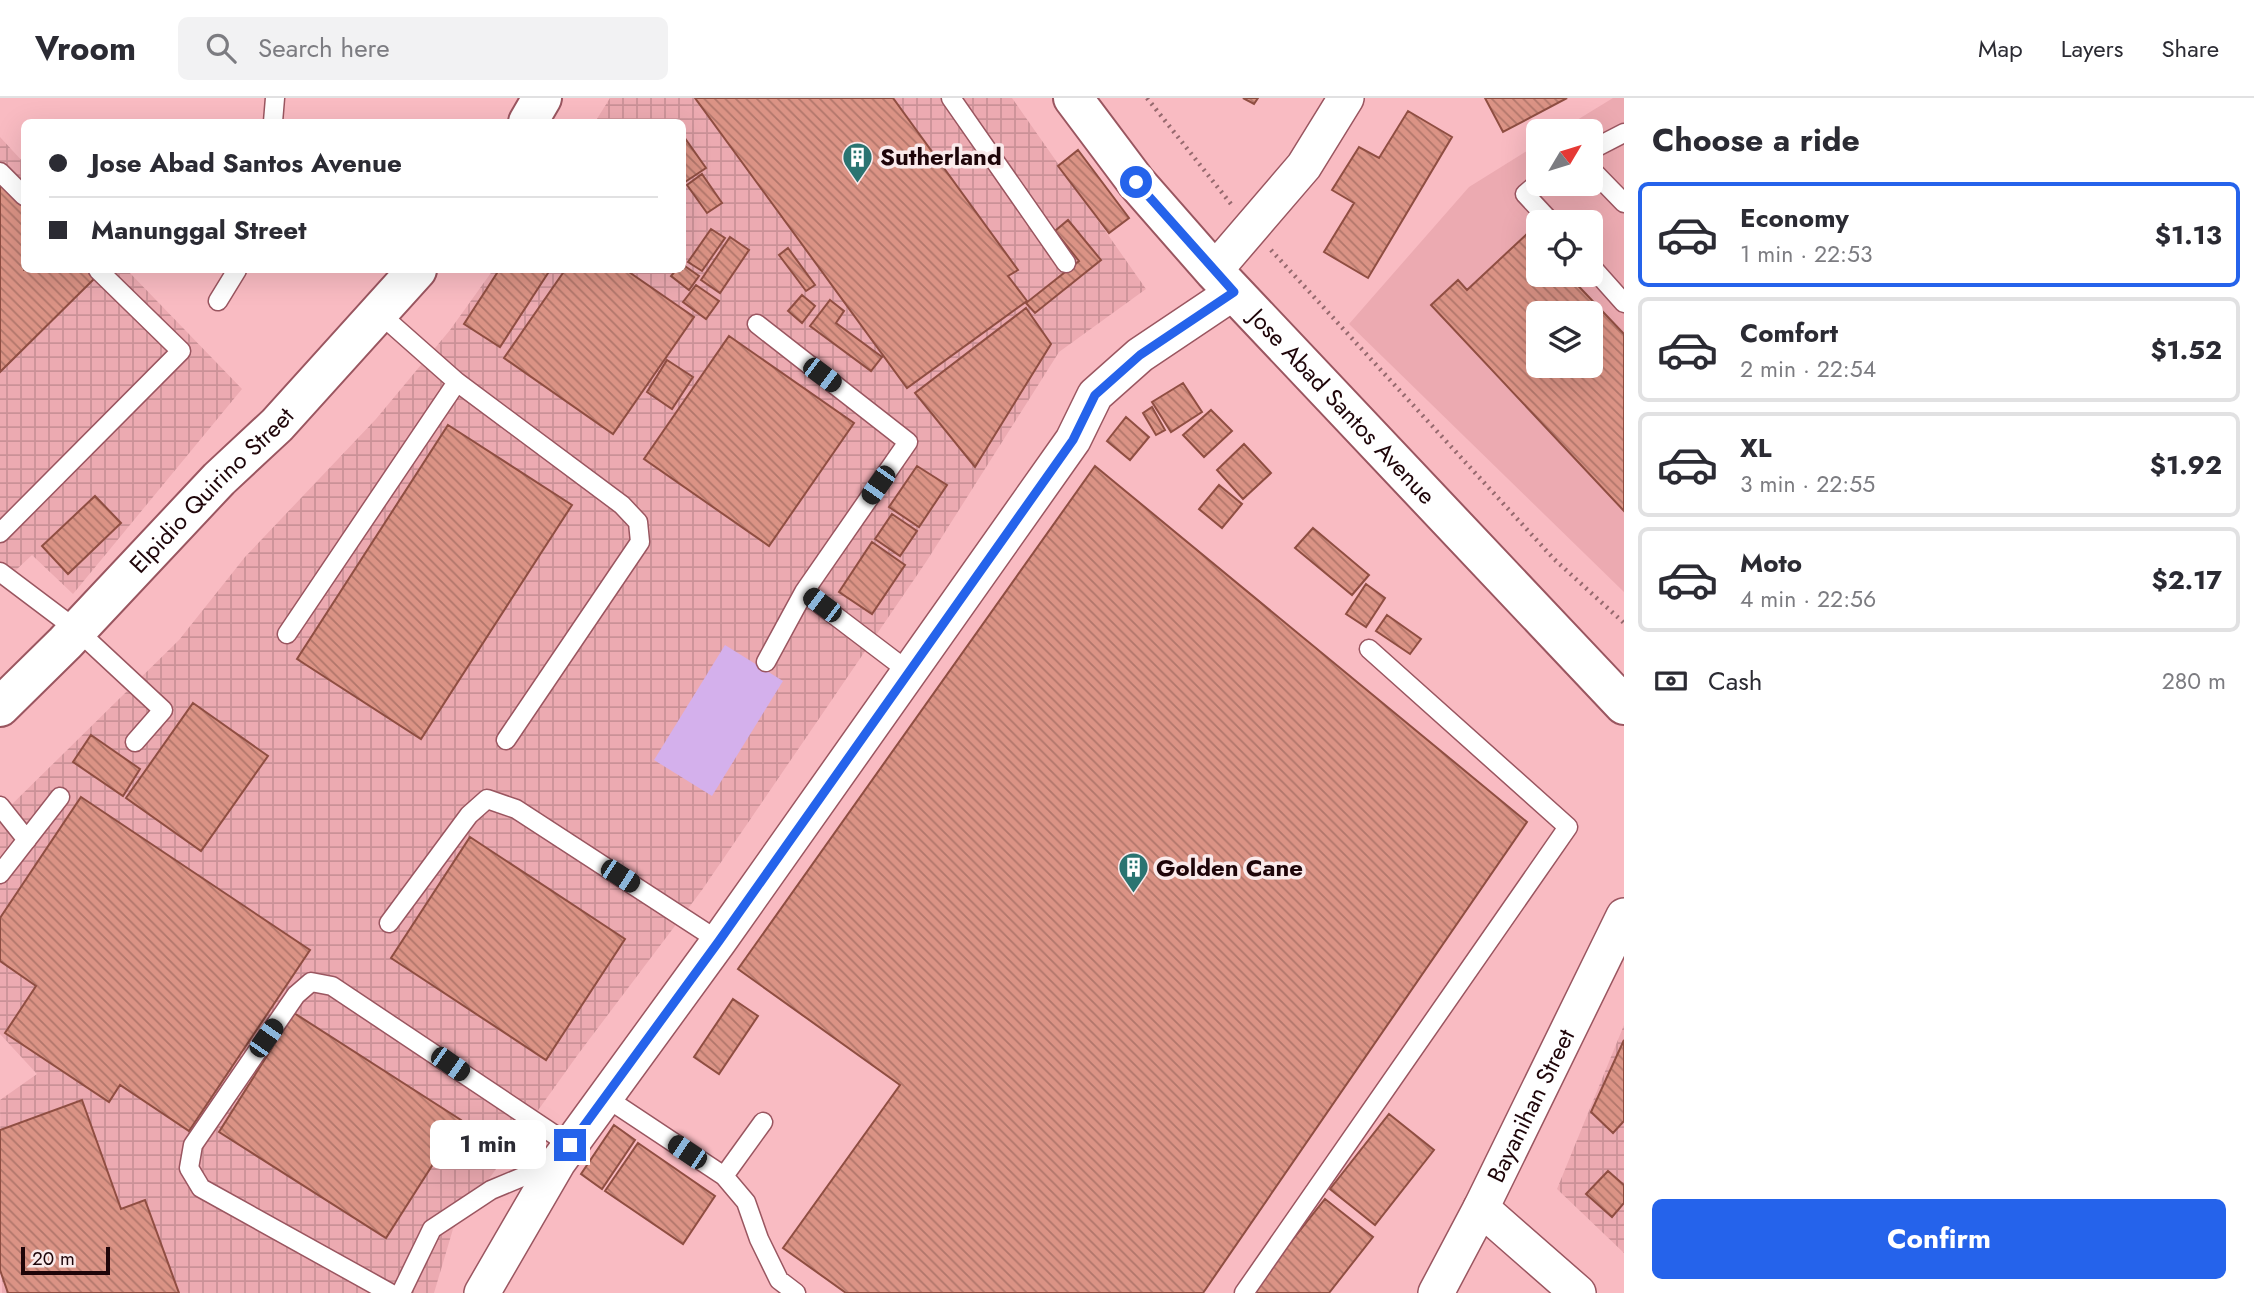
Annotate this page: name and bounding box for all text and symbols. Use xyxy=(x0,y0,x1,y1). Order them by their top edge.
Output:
search box xyxy=(178,17,668,80)
text: Vroom xyxy=(35,25,136,72)
icon: search xyxy=(202,29,240,67)
text: Search here xyxy=(258,29,390,67)
text: Map xyxy=(1978,31,2023,66)
text: Layers xyxy=(2061,31,2123,66)
text: Share xyxy=(2161,31,2219,66)
text: Choose a ride xyxy=(1652,117,1860,163)
north arrow xyxy=(1526,119,1603,196)
map controls xyxy=(1526,119,1603,378)
place label: Sutherland xyxy=(880,139,1002,174)
building icon: Sutherland xyxy=(840,140,874,184)
text: Jose Abad Santos Avenue xyxy=(91,144,402,182)
route start xyxy=(1120,166,1152,198)
text: Economy xyxy=(1740,199,1849,237)
icon: car xyxy=(1656,203,1719,266)
button: locate xyxy=(1526,210,1603,287)
text: Manunggal Street xyxy=(91,211,306,249)
text: $1.13 xyxy=(2155,216,2222,254)
text: 1 min · 22:53 xyxy=(1740,237,1873,271)
street label: Jose Abad Santos Avenue xyxy=(1239,298,1444,512)
button: layers xyxy=(1526,301,1603,378)
text: Comfort xyxy=(1740,314,1838,352)
icon: car xyxy=(1656,318,1719,381)
text: $1.52 xyxy=(2150,331,2222,369)
text: 2 min · 22:54 xyxy=(1740,352,1876,386)
car xyxy=(799,354,846,396)
street label: Elpidio Quirino Street xyxy=(121,399,302,581)
text: XL xyxy=(1740,429,1772,467)
icon: car xyxy=(1656,433,1719,496)
text: $1.92 xyxy=(2150,446,2222,484)
car xyxy=(858,462,899,508)
text: 3 min · 22:55 xyxy=(1740,467,1875,501)
text: Moto xyxy=(1740,544,1802,582)
icon: car xyxy=(1656,548,1719,611)
text: $2.17 xyxy=(2151,561,2222,599)
text: 4 min · 22:56 xyxy=(1740,582,1876,616)
car xyxy=(799,584,846,626)
icon: cash xyxy=(1652,662,1690,700)
text: Cash xyxy=(1708,662,1762,700)
text: 280 m xyxy=(2162,664,2226,698)
place label: Golden Cane xyxy=(1156,850,1303,885)
building icon: Golden Cane xyxy=(1116,851,1150,895)
car xyxy=(597,856,644,896)
car xyxy=(246,1015,287,1061)
street label: Bayanihan Street xyxy=(1478,1023,1583,1188)
car xyxy=(427,1043,474,1085)
callout: 1 min xyxy=(430,1121,546,1170)
text: 1 min xyxy=(459,1127,517,1161)
route end xyxy=(554,1129,586,1161)
car xyxy=(664,1132,711,1172)
button: Confirm xyxy=(1652,1199,2226,1279)
scale bar xyxy=(21,1244,110,1276)
text: 20 m xyxy=(32,1245,75,1272)

